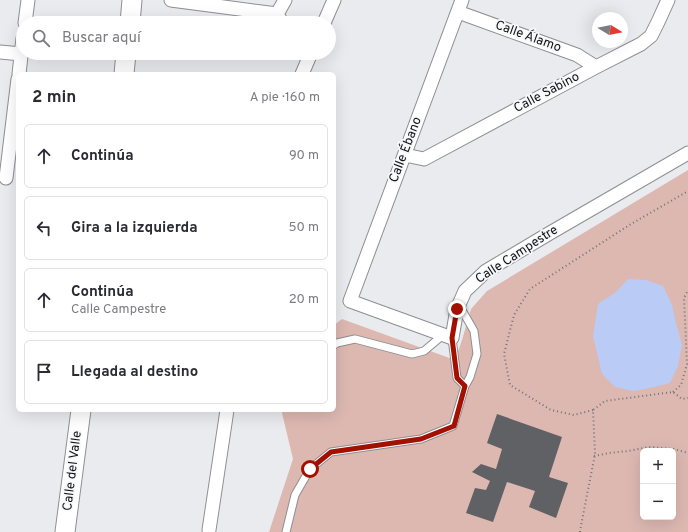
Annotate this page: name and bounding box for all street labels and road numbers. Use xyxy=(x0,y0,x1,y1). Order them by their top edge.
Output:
street label: Calle Álamo xyxy=(493,16,564,56)
street label: Calle Sabino xyxy=(511,69,583,117)
street label: Calle Ébano xyxy=(384,114,426,185)
street label: Calle Campestre xyxy=(473,222,561,288)
street label: Calle del Valle xyxy=(60,430,86,512)

